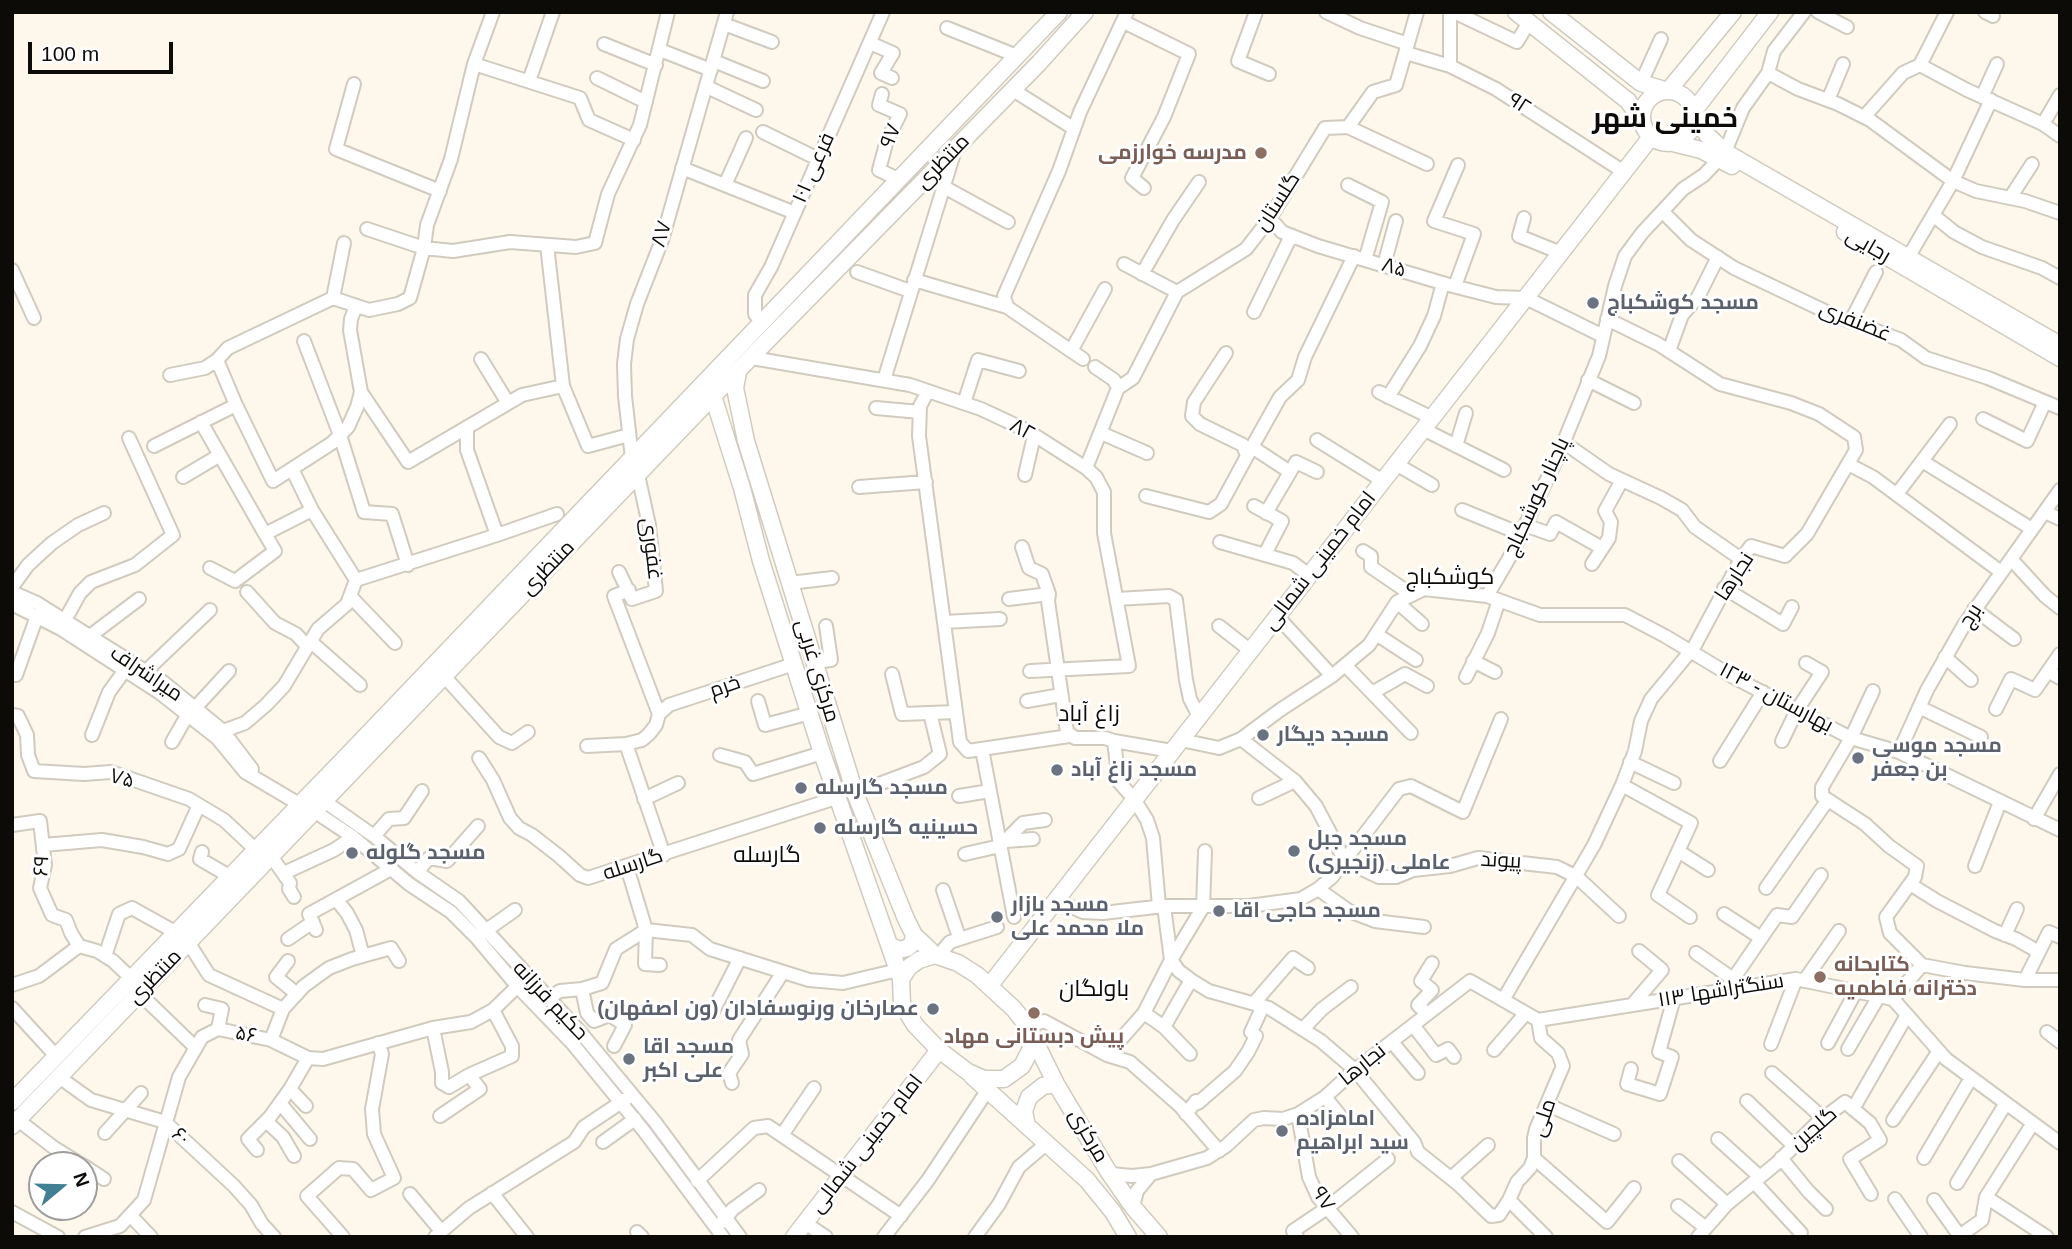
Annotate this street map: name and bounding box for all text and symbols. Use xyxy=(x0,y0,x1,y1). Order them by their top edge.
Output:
scale bar xyxy=(32,28,177,72)
text: 100 m xyxy=(41,42,99,65)
street label: ۹۲ xyxy=(1503,87,1535,121)
district label: خمینی شهر xyxy=(1592,102,1738,136)
street label: ۹۷ xyxy=(875,120,907,152)
street label: فرعی ۱۰۱ xyxy=(787,129,841,207)
street label: منتظری xyxy=(911,129,975,195)
place label: مدرسه خوارزمی xyxy=(1098,140,1247,166)
marker: مدرسه خوارزمی xyxy=(1253,145,1269,161)
street label: گلستان xyxy=(1250,168,1306,236)
street label: ۸۷ xyxy=(646,218,678,250)
street label: رجایی xyxy=(1841,223,1895,269)
street label: ۸۵ xyxy=(1379,252,1409,284)
place label: مسجد کوشکباج xyxy=(1607,290,1759,316)
marker: مسجد کوشکباج xyxy=(1585,295,1601,311)
street label: غضنفری xyxy=(1815,296,1895,348)
street label: ۸۲ xyxy=(1005,413,1039,447)
street label: پاچنار کوشکباج xyxy=(1498,434,1576,560)
street label: امام خمینی شمالی xyxy=(1258,487,1382,635)
street label: غفوری xyxy=(635,517,667,581)
street label: منتظری xyxy=(516,535,580,601)
street label: نجارها xyxy=(1710,548,1760,606)
district label: کوشکباج xyxy=(1406,564,1494,592)
street label: برج xyxy=(1954,599,1988,633)
street label: مرکزی غربی xyxy=(789,616,845,726)
street label: میراشراف xyxy=(105,641,187,707)
street label: بهارستان - ۱۲۳ xyxy=(1715,657,1837,739)
street label: خرم xyxy=(706,670,744,704)
district label: زاغ آباد xyxy=(1058,701,1120,729)
place label: مسجد دیگار xyxy=(1277,722,1389,748)
marker: مسجد دیگار xyxy=(1255,727,1271,743)
place label: مسجد موسی بن جعفر xyxy=(1872,733,2002,783)
marker: مسجد موسی بن جعفر xyxy=(1850,750,1866,766)
place label: مسجد زاغ آباد xyxy=(1071,757,1197,783)
marker: مسجد زاغ آباد xyxy=(1049,762,1065,778)
street label: ۷۵ xyxy=(107,764,137,794)
place label: مسجد گارسله xyxy=(815,775,948,801)
marker: مسجد گارسله xyxy=(793,780,809,796)
place label: حسینیه گارسله xyxy=(834,815,978,841)
marker: حسینیه گارسله xyxy=(812,820,828,836)
place label: مسجد جبل عاملی (زنجیری) xyxy=(1308,826,1451,876)
place label: مسجد گلوله xyxy=(366,840,486,866)
district label: گارسله xyxy=(733,842,801,870)
street label: گارسله xyxy=(600,843,666,887)
marker: مسجد جبل عاملی (زنجیری) xyxy=(1286,843,1302,859)
marker: مسجد گلوله xyxy=(344,845,360,861)
street label: پیوند xyxy=(1480,847,1522,875)
street label: ۶۹ xyxy=(29,855,55,877)
place label: مسجد بازار ملا محمد علی xyxy=(1011,892,1144,942)
place label: مسجد حاجی اقا xyxy=(1233,898,1381,924)
marker: مسجد حاجی اقا xyxy=(1211,903,1227,919)
marker: مسجد بازار ملا محمد علی xyxy=(989,909,1005,925)
street label: منتظری xyxy=(123,944,187,1010)
place label: کتابحانه دخترانه فاطمیه xyxy=(1834,952,1977,1002)
street label: حکیم فرزانه xyxy=(507,956,593,1046)
street label: سنگتراشها ۱۱۳ xyxy=(1656,969,1786,1013)
marker: کتابحانه دخترانه فاطمیه xyxy=(1812,969,1828,985)
district label: باولگان xyxy=(1059,976,1129,1004)
place label: عصارخان ورنوسفادان (ون اصفهان) xyxy=(597,996,919,1022)
marker: عصارخان ورنوسفادان (ون اصفهان) xyxy=(925,1001,941,1017)
marker: پیش دبستانی مهاد xyxy=(1026,1005,1042,1021)
street label: ۵۶ xyxy=(233,1020,259,1050)
place label: پیش دبستانی مهاد xyxy=(944,1024,1124,1050)
place label: مسجد اقا علی اکبر xyxy=(643,1034,734,1084)
street label: نجارها xyxy=(1335,1039,1391,1091)
marker: مسجد اقا علی اکبر xyxy=(621,1051,637,1067)
street label: امام خمینی شمالی xyxy=(805,1070,929,1218)
street label: ملی xyxy=(1526,1096,1562,1140)
street label: گلچین xyxy=(1785,1102,1843,1156)
street label: مرکزی xyxy=(1063,1105,1113,1167)
place label: امامزاده سید ابراهیم xyxy=(1296,1106,1409,1156)
street label: ۶۰ xyxy=(166,1123,194,1151)
marker: امامزاده سید ابراهیم xyxy=(1274,1123,1290,1139)
north arrow xyxy=(28,1151,98,1221)
text: N xyxy=(69,1170,94,1190)
street label: ۹۷ xyxy=(1306,1182,1340,1216)

